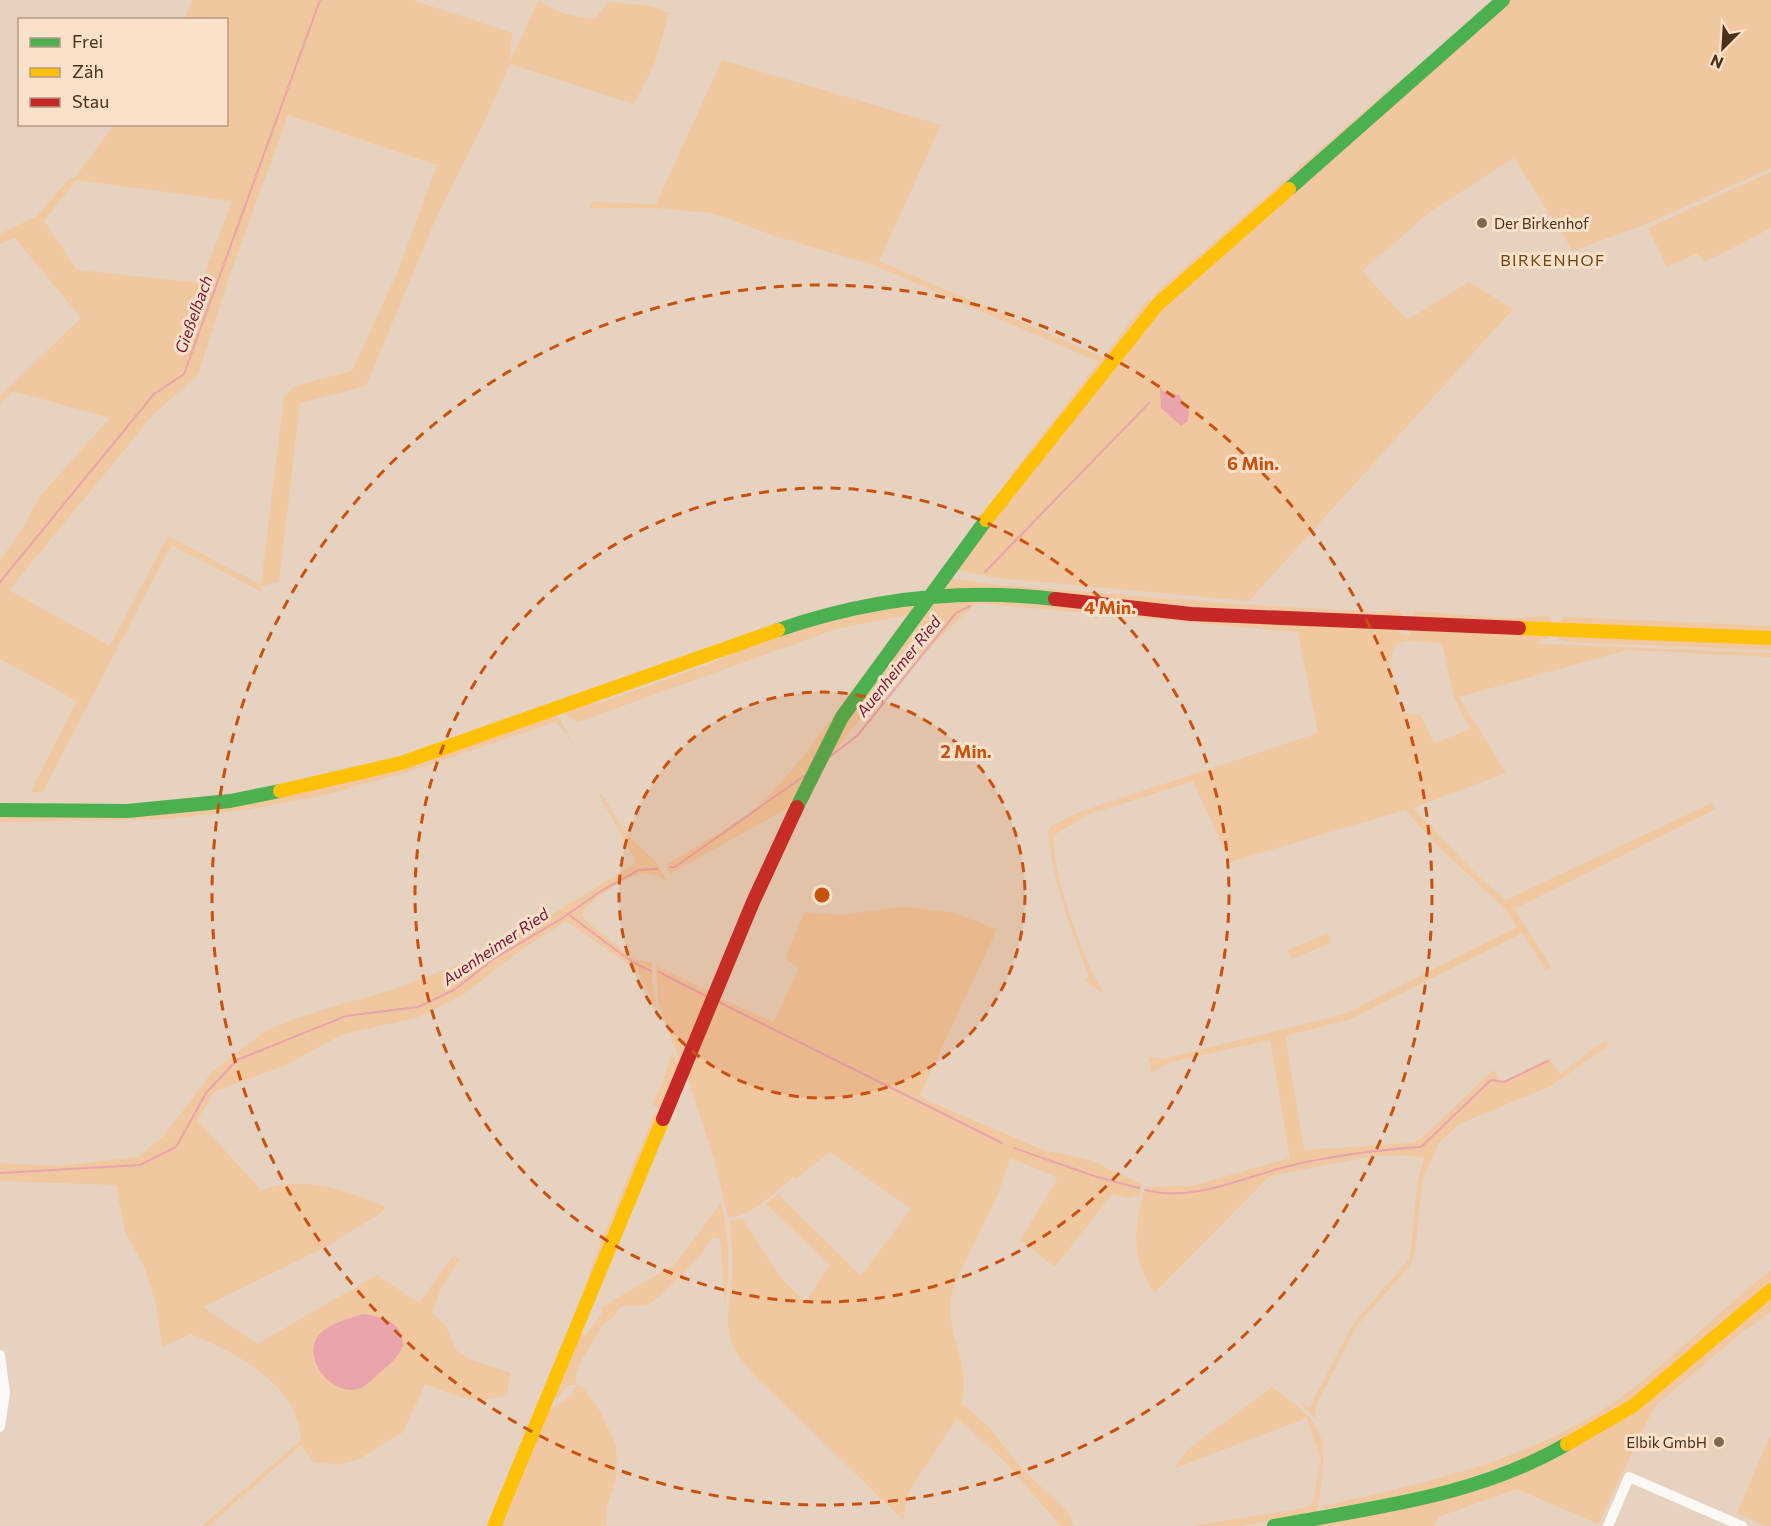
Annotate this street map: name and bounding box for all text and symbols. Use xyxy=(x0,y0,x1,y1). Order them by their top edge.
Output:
legend xyxy=(18,18,228,126)
north arrow xyxy=(1693,18,1753,78)
text: Frei xyxy=(72,30,103,52)
text: N xyxy=(1707,51,1726,73)
text: Zäh xyxy=(72,60,104,82)
text: Stau xyxy=(72,90,109,112)
place label: Der Birkenhof xyxy=(1494,214,1589,232)
marker: Der Birkenhof xyxy=(1475,216,1489,230)
district label: BIRKENHOF xyxy=(1500,250,1606,269)
water label: Gießelbach xyxy=(170,273,216,355)
text: 6 Min. xyxy=(1227,452,1279,474)
text: 4 Min. xyxy=(1084,596,1136,618)
water label: Auenheimer Ried xyxy=(851,611,945,721)
text: 2 Min. xyxy=(940,740,992,762)
centre of rings xyxy=(812,885,832,905)
water label: Auenheimer Ried xyxy=(438,903,552,989)
place label: Elbik GmbH xyxy=(1626,1433,1707,1451)
marker: Elbik GmbH xyxy=(1712,1435,1726,1449)

